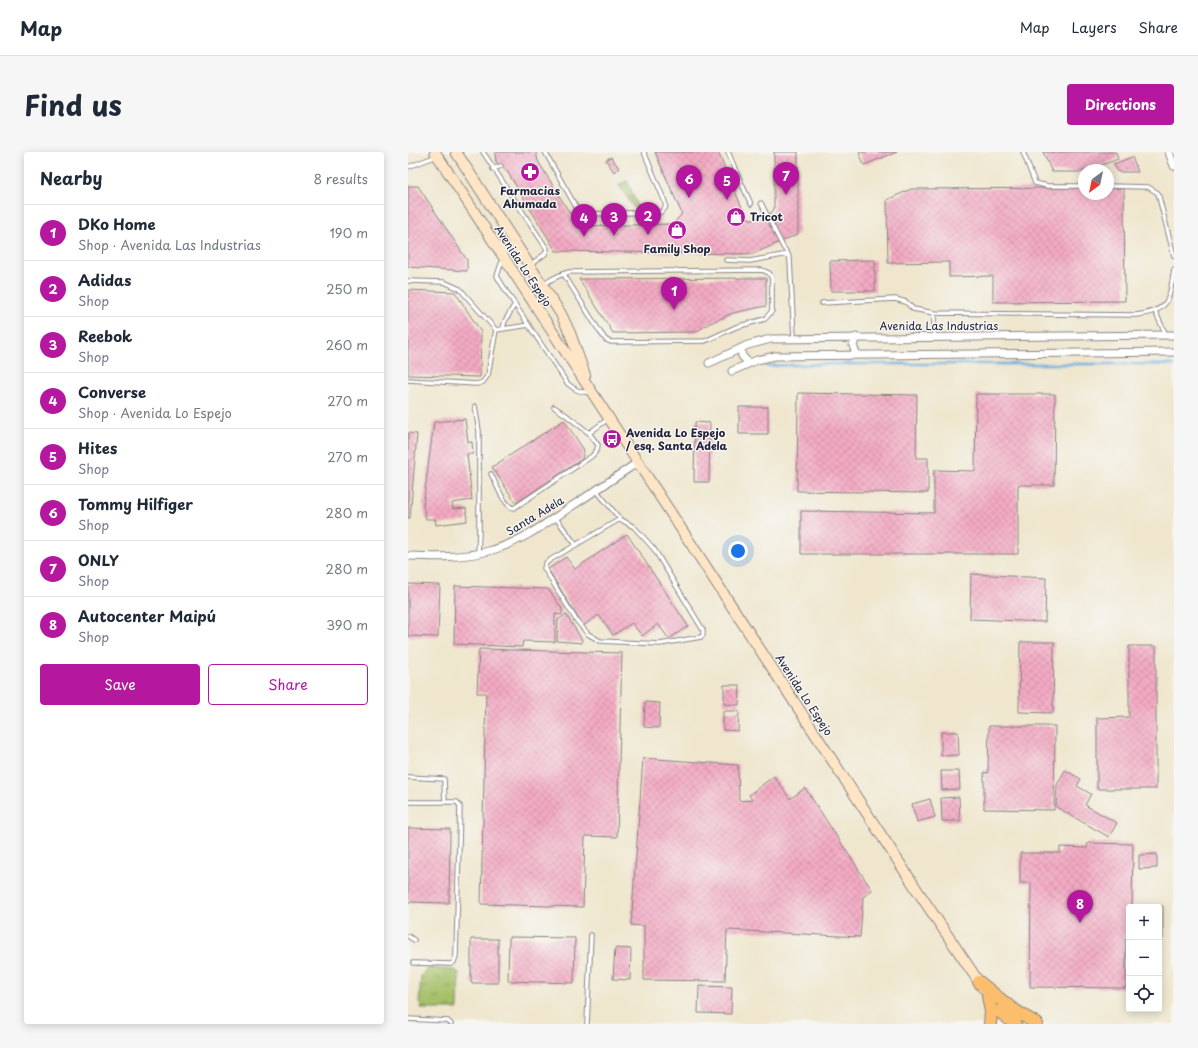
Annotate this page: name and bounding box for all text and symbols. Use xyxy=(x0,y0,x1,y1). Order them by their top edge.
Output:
text: Map xyxy=(20,14,62,42)
text: Map xyxy=(1020,17,1050,38)
text: Layers xyxy=(1072,17,1117,38)
text: Share xyxy=(1139,17,1178,38)
text: Find us xyxy=(24,83,122,126)
button: Directions xyxy=(1067,84,1174,125)
pharmacy icon: Farmacias Ahumada xyxy=(519,161,541,183)
pin: 7 xyxy=(773,162,799,195)
north arrow xyxy=(1078,164,1114,200)
text: Nearby xyxy=(40,165,102,191)
pin: 6 xyxy=(676,165,702,198)
pin: 5 xyxy=(714,167,740,200)
text: 8 results xyxy=(314,169,368,188)
place label: Farmacias Ahumada xyxy=(500,182,560,212)
pin: 2 xyxy=(635,202,661,235)
pin: 3 xyxy=(601,203,627,236)
pin: 4 xyxy=(571,204,597,237)
shop icon: Tricot xyxy=(725,206,747,228)
place label: Tricot xyxy=(750,208,783,225)
text: DKo Home xyxy=(78,212,156,235)
shop icon: Family Shop xyxy=(666,219,688,241)
street label: Avenida Lo Espejo xyxy=(491,222,556,310)
text: 1 xyxy=(50,223,56,242)
text: 190 m xyxy=(329,223,368,242)
text: Shop · Avenida Las Industrias xyxy=(78,235,261,254)
place label: Family Shop xyxy=(644,240,711,257)
text: Adidas xyxy=(78,268,131,291)
pin: 1 xyxy=(661,277,687,310)
text: 2 xyxy=(48,279,58,298)
text: 250 m xyxy=(326,279,368,298)
text: Shop xyxy=(78,291,109,310)
street label: Avenida Las Industrias xyxy=(880,317,998,334)
text: Reebok xyxy=(78,324,132,347)
text: 3 xyxy=(49,335,57,354)
text: 260 m xyxy=(326,335,368,354)
text: Shop xyxy=(78,347,109,366)
text: Converse xyxy=(78,380,146,403)
text: 4 xyxy=(49,391,57,410)
text: 270 m xyxy=(327,391,368,410)
text: Shop · Avenida Lo Espejo xyxy=(78,403,232,422)
place label: Avenida Lo Espejo / esq. Santa Adela xyxy=(625,424,728,454)
bus stop icon: Avenida Lo Espejo / esq. Santa Adela xyxy=(601,428,623,450)
text: Hites xyxy=(78,436,117,459)
text: 5 xyxy=(49,447,57,466)
text: 270 m xyxy=(327,447,368,466)
text: Shop xyxy=(78,459,109,478)
text: Tommy Hilfiger xyxy=(78,492,193,515)
street label: Santa Adela xyxy=(503,492,567,540)
text: 6 xyxy=(48,503,58,522)
text: 280 m xyxy=(326,503,368,522)
text: Shop xyxy=(78,515,109,534)
your location xyxy=(728,541,748,561)
text: ONLY xyxy=(78,548,119,571)
text: 7 xyxy=(49,559,57,578)
text: 280 m xyxy=(326,559,368,578)
text: Shop xyxy=(78,571,109,590)
text: Autocenter Maipú xyxy=(78,604,216,627)
text: 8 xyxy=(49,615,57,634)
text: 390 m xyxy=(326,615,368,634)
text: Shop xyxy=(78,627,109,646)
street label: Avenida Lo Espejo xyxy=(772,651,837,739)
button: Save xyxy=(40,664,200,705)
button: Share xyxy=(208,664,368,705)
pin: 8 xyxy=(1067,890,1093,923)
map controls xyxy=(1126,904,1162,1012)
button: + xyxy=(1126,904,1162,940)
button: − xyxy=(1126,940,1162,976)
button: locate xyxy=(1126,976,1162,1012)

